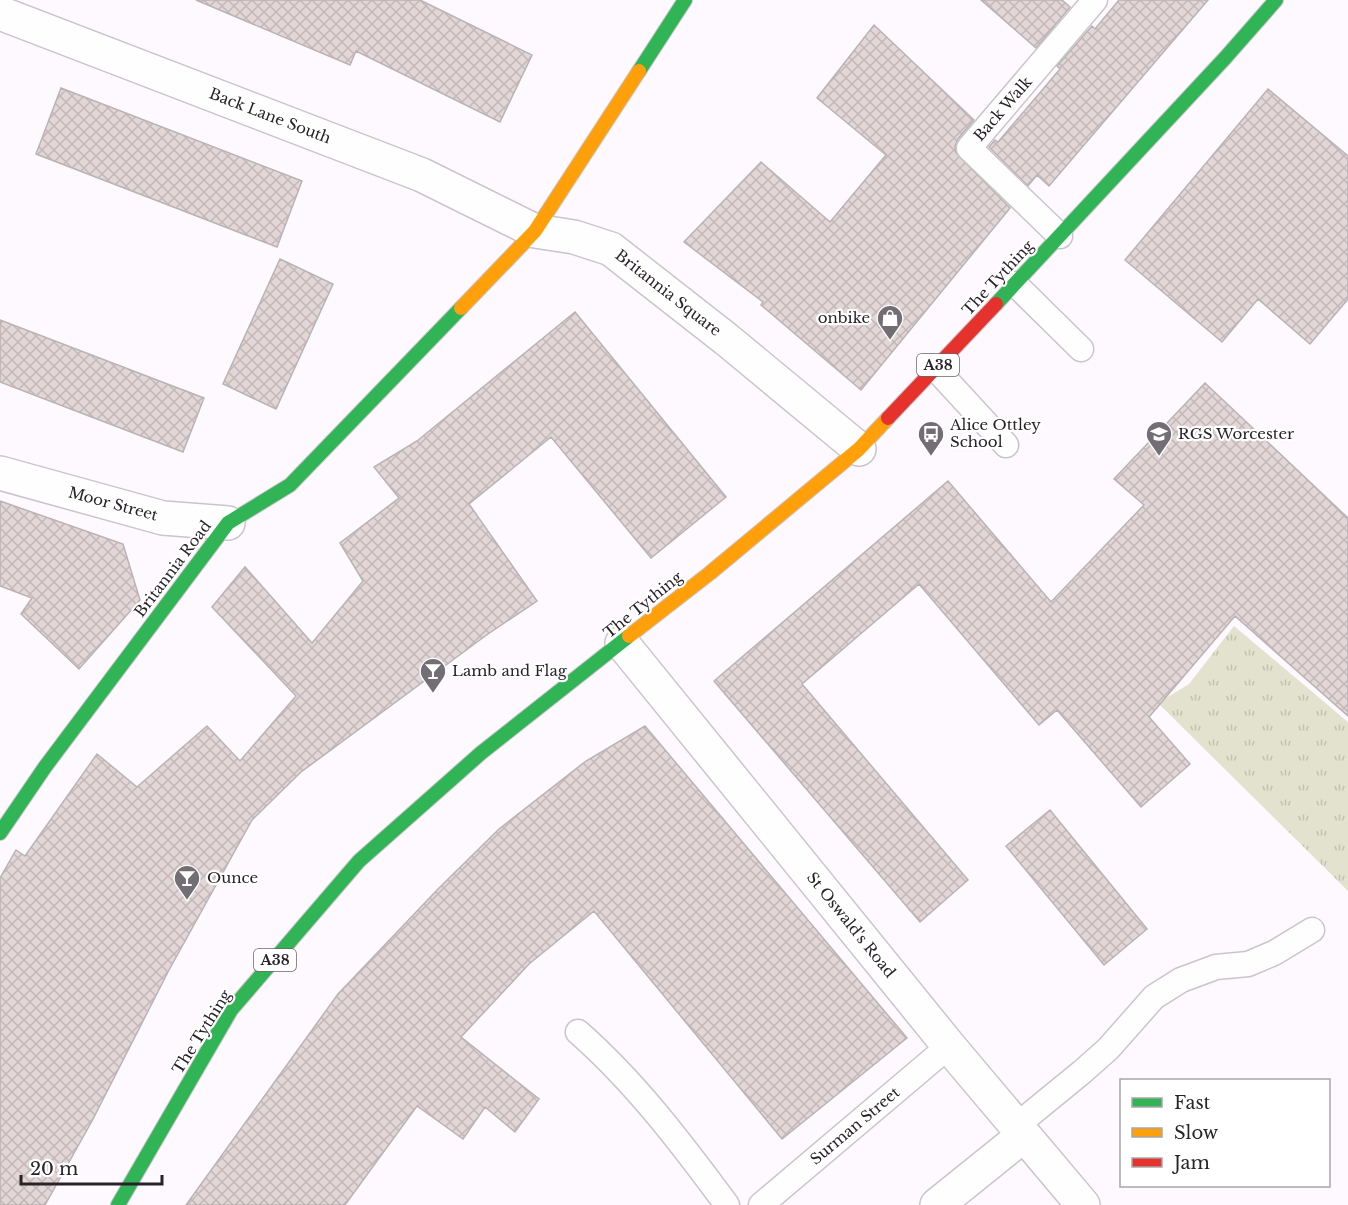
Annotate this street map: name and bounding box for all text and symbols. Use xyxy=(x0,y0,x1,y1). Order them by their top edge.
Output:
street label: Back Walk xyxy=(969,72,1036,145)
street label: Back Lane South xyxy=(206,84,334,148)
street label: The Tything xyxy=(958,235,1038,319)
street label: Britannia Square xyxy=(611,245,725,340)
shop icon: onbike xyxy=(875,303,905,341)
place label: onbike xyxy=(818,308,870,327)
road number: A38 xyxy=(917,354,959,376)
place label: Alice Ottley School xyxy=(949,415,1041,451)
bus stop icon: Alice Ottley School xyxy=(916,419,946,457)
school or university icon: RGS Worcester xyxy=(1144,419,1174,457)
place label: RGS Worcester xyxy=(1178,424,1295,443)
street label: Moor Street xyxy=(66,482,160,525)
street label: Britannia Road xyxy=(130,517,215,621)
street label: The Tything xyxy=(599,566,687,642)
bar icon: Lamb and Flag xyxy=(418,656,448,694)
place label: Lamb and Flag xyxy=(452,661,568,680)
bar icon: Ounce xyxy=(172,863,202,901)
place label: Ounce xyxy=(207,868,258,887)
street label: St Oswald's Road xyxy=(803,868,900,981)
road number: A38 xyxy=(254,949,296,971)
street label: The Tything xyxy=(168,985,236,1077)
legend xyxy=(1120,1079,1330,1187)
street label: Surman Street xyxy=(806,1082,904,1169)
text: Fast xyxy=(1174,1092,1211,1114)
text: Slow xyxy=(1174,1122,1219,1144)
scale bar xyxy=(21,1148,162,1186)
text: Jam xyxy=(1172,1152,1210,1174)
text: 20 m xyxy=(30,1158,78,1180)

